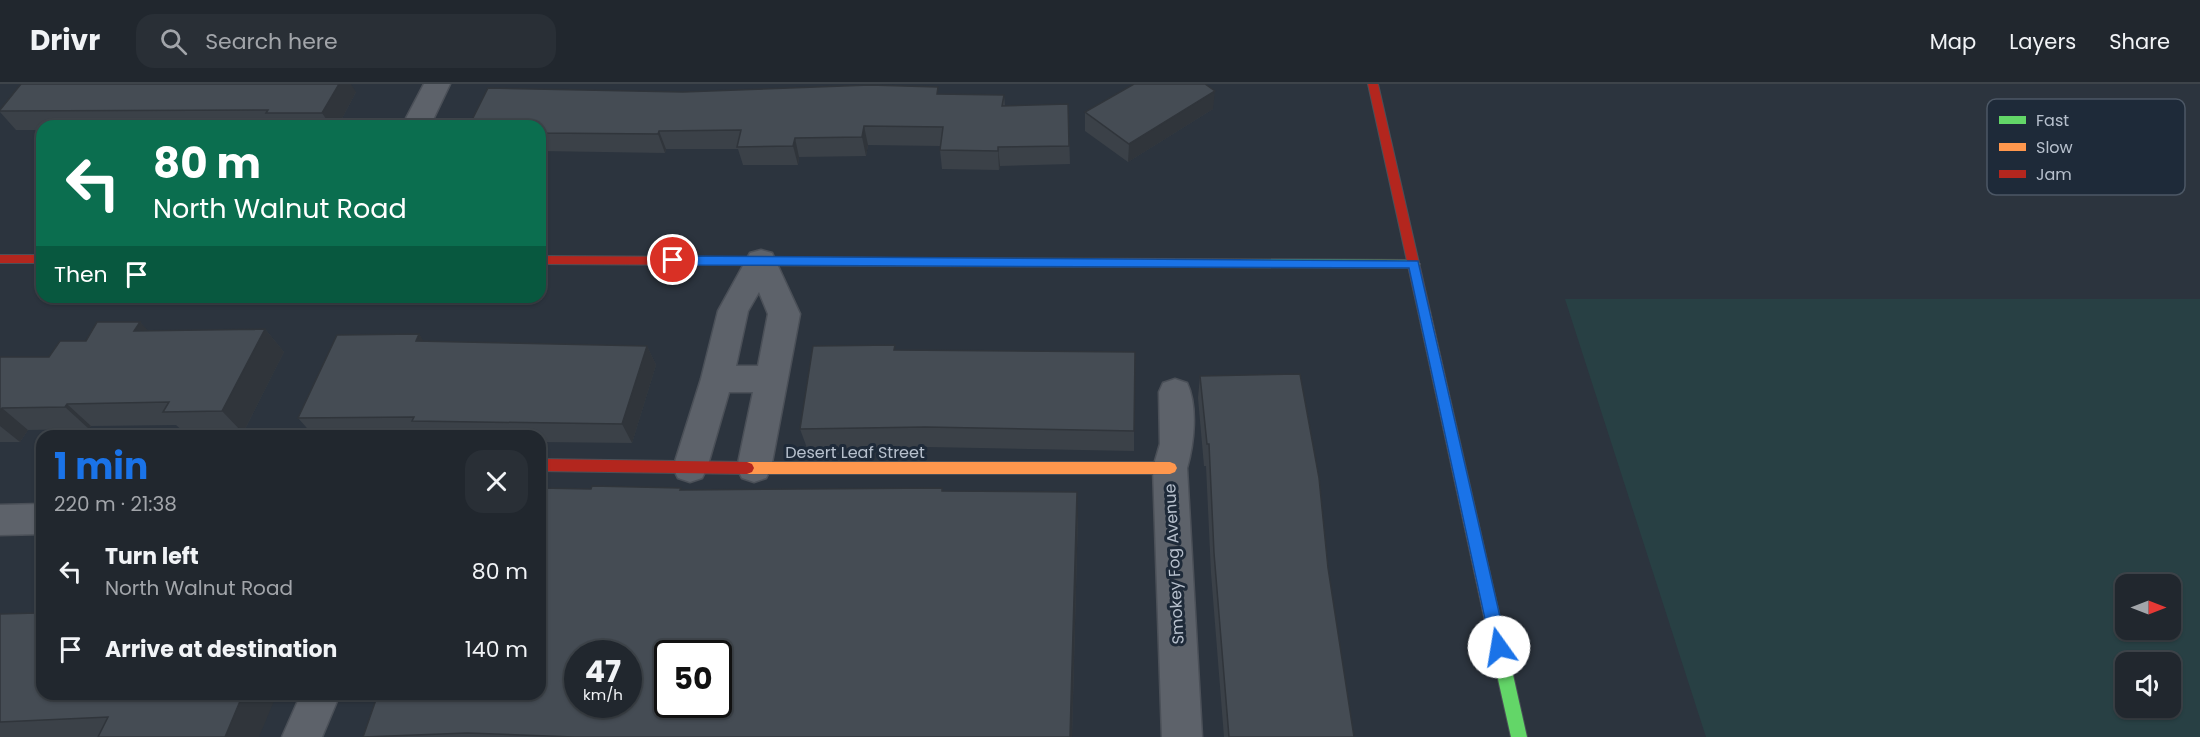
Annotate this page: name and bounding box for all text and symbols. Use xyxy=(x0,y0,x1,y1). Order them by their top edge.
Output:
search box xyxy=(136,14,556,68)
text: Drivr xyxy=(30,21,100,60)
icon: search xyxy=(157,25,190,58)
text: Search here xyxy=(205,26,338,57)
text: Map xyxy=(1930,27,1976,56)
text: Layers xyxy=(2009,27,2076,56)
text: Share xyxy=(2109,27,2170,56)
legend xyxy=(1987,99,2185,195)
text: Fast xyxy=(2036,109,2069,132)
text: 80 m xyxy=(153,134,261,193)
text: Slow xyxy=(2036,136,2073,159)
icon: left xyxy=(54,144,132,222)
text: Jam xyxy=(2036,163,2072,186)
text: North Walnut Road xyxy=(153,190,407,227)
pin xyxy=(647,234,698,285)
icon: arrive xyxy=(656,243,689,276)
icon: arrive xyxy=(120,258,153,291)
text: Then xyxy=(54,259,108,290)
text: 1 min xyxy=(54,441,148,492)
street label: Desert Leaf Street xyxy=(785,441,925,464)
button: close xyxy=(465,450,528,513)
street label: Smokey Fog Avenue xyxy=(1158,483,1190,645)
text: 220 m · 21:38 xyxy=(54,490,177,518)
text: Turn left xyxy=(105,541,199,572)
icon: left xyxy=(54,555,87,588)
text: 80 m xyxy=(472,556,528,587)
text: North Walnut Road xyxy=(105,574,293,602)
north arrow xyxy=(2115,574,2181,640)
map controls xyxy=(2115,574,2181,718)
position arrow xyxy=(1467,615,1531,679)
icon: arrive xyxy=(54,633,87,666)
text: Arrive at destination xyxy=(105,634,337,665)
text: 140 m xyxy=(465,634,528,665)
speed limit sign: 50 xyxy=(654,640,732,718)
text: 47 xyxy=(585,650,621,693)
button: sound xyxy=(2115,652,2181,718)
text: km/h xyxy=(583,684,623,705)

